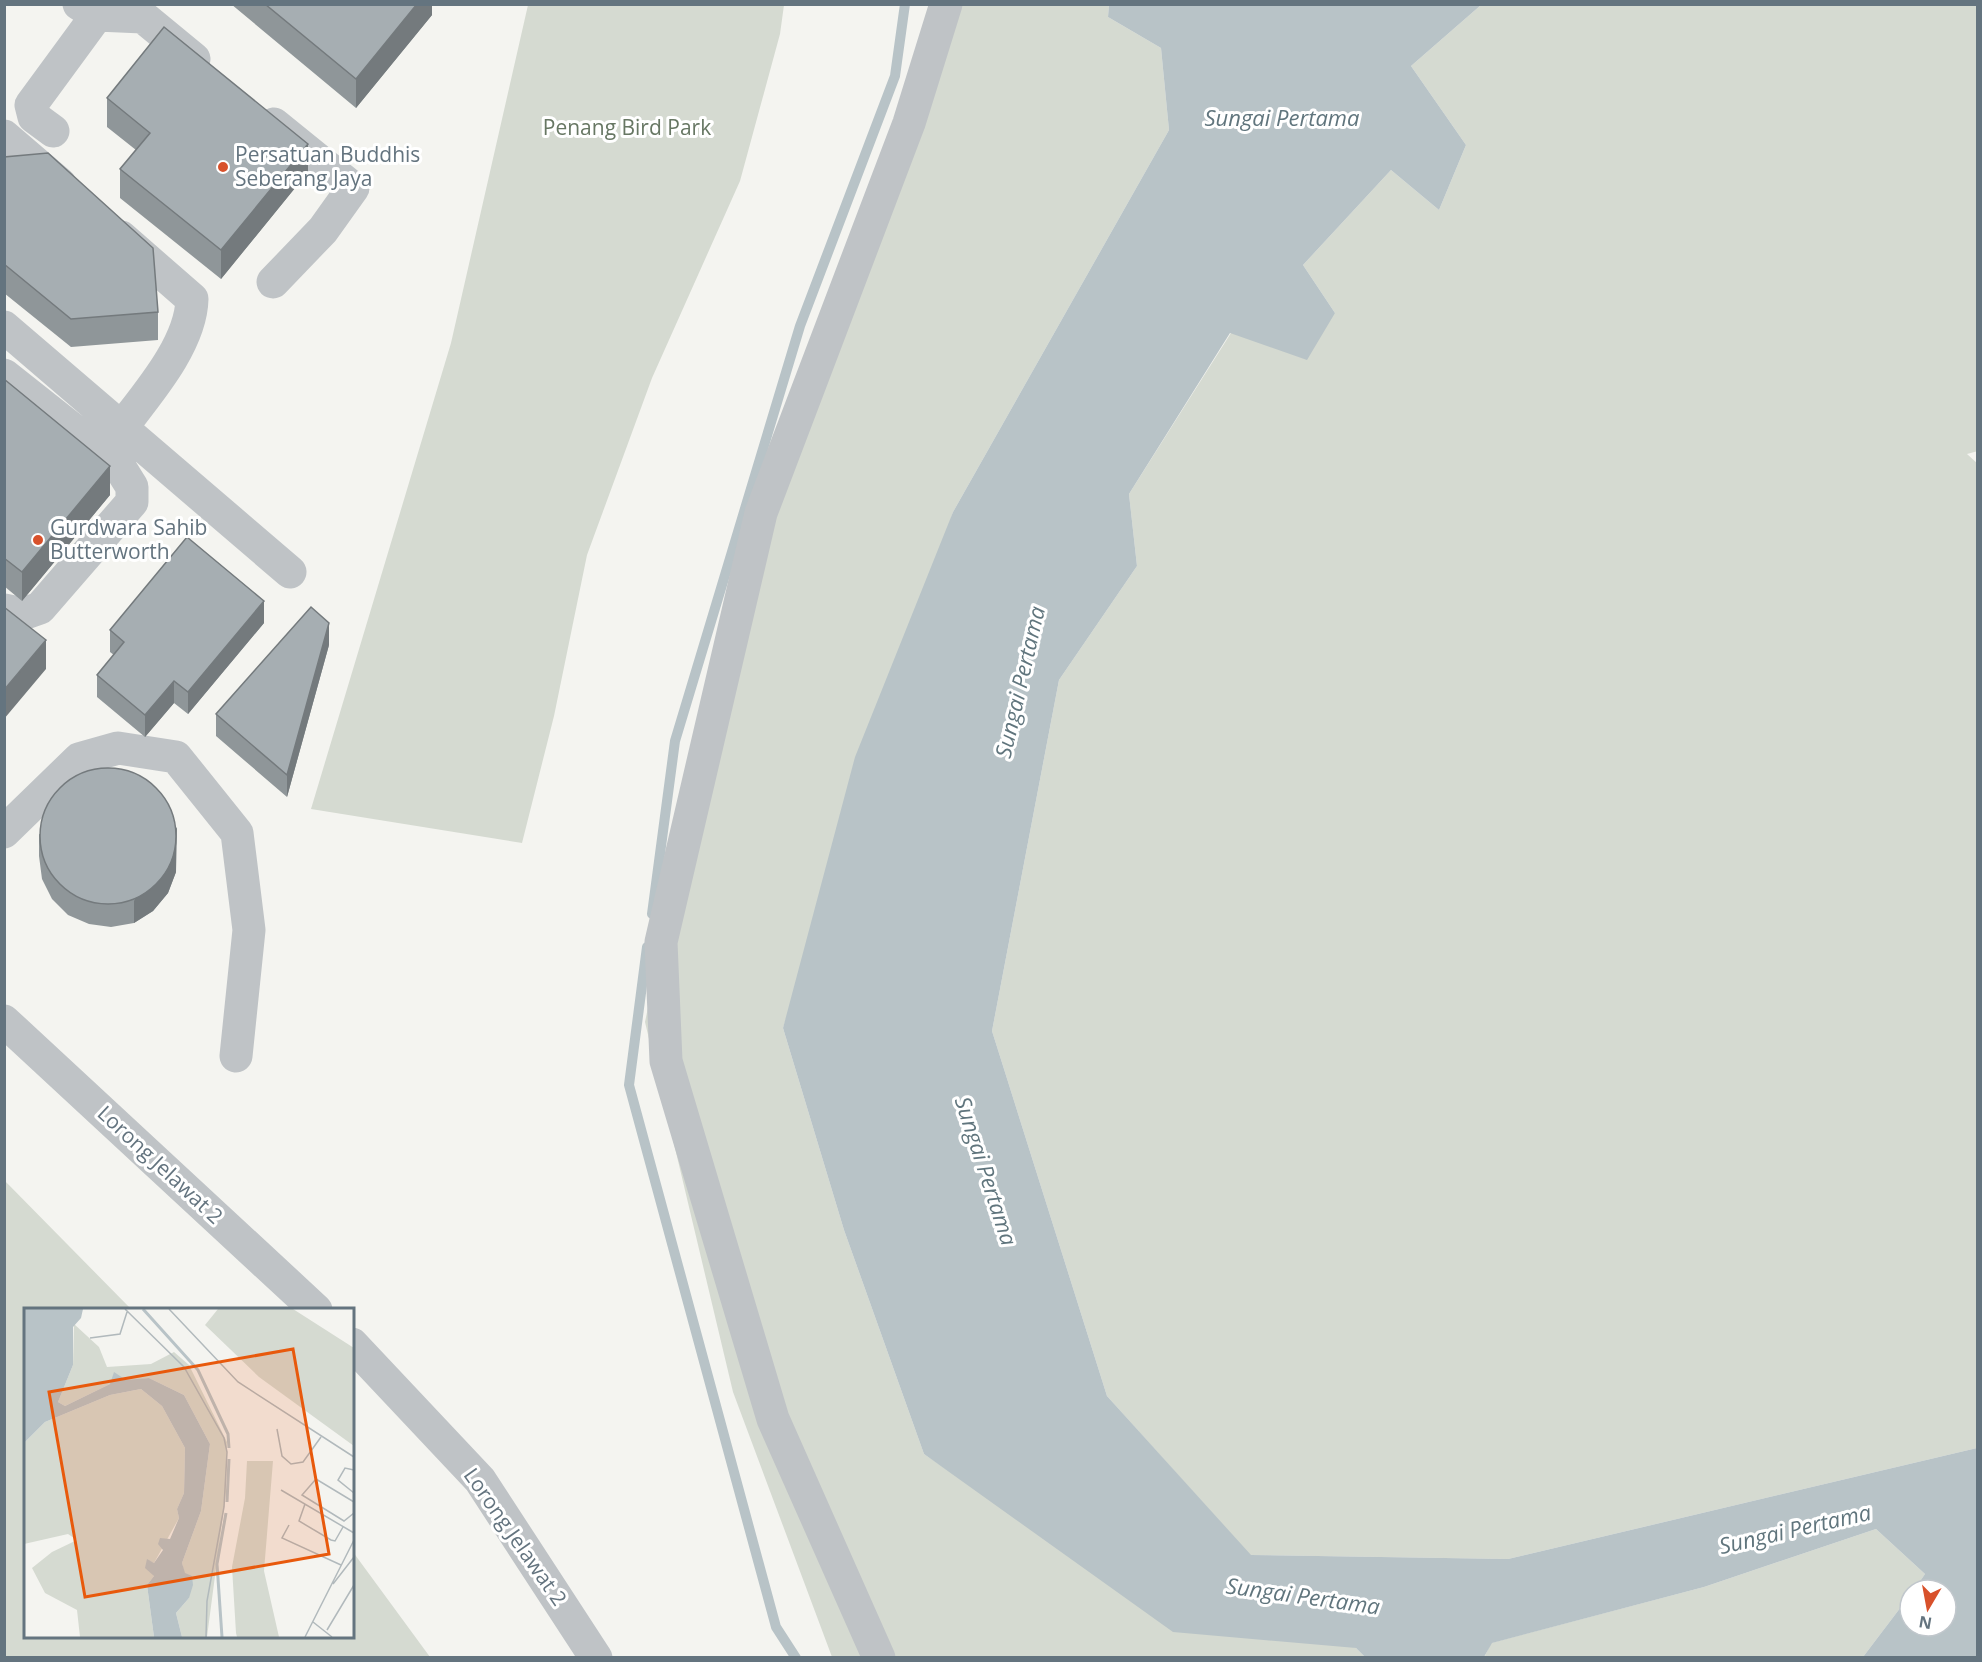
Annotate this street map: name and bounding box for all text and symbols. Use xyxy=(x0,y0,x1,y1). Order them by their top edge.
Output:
water label: Sungai Pertama xyxy=(1205,102,1359,132)
park label: Penang Bird Park xyxy=(543,113,711,141)
place label: Persatuan Buddhis Seberang Jaya xyxy=(235,140,420,192)
marker: Persatuan Buddhis Seberang Jaya xyxy=(216,160,230,174)
place label: Gurdwara Sahib Butterworth xyxy=(50,513,207,565)
marker: Gurdwara Sahib Butterworth xyxy=(31,533,45,547)
water label: Sungai Pertama xyxy=(987,603,1051,761)
water label: Sungai Pertama xyxy=(949,1092,1025,1249)
street label: Lorong Jelawat 2 xyxy=(92,1099,229,1230)
inset map xyxy=(24,1308,354,1638)
street label: Lorong Jelawat 2 xyxy=(458,1462,574,1611)
water label: Sungai Pertama xyxy=(1716,1496,1874,1560)
water label: Sungai Pertama xyxy=(1224,1569,1382,1621)
north arrow xyxy=(1898,1578,1958,1638)
text: N xyxy=(1917,1611,1934,1635)

